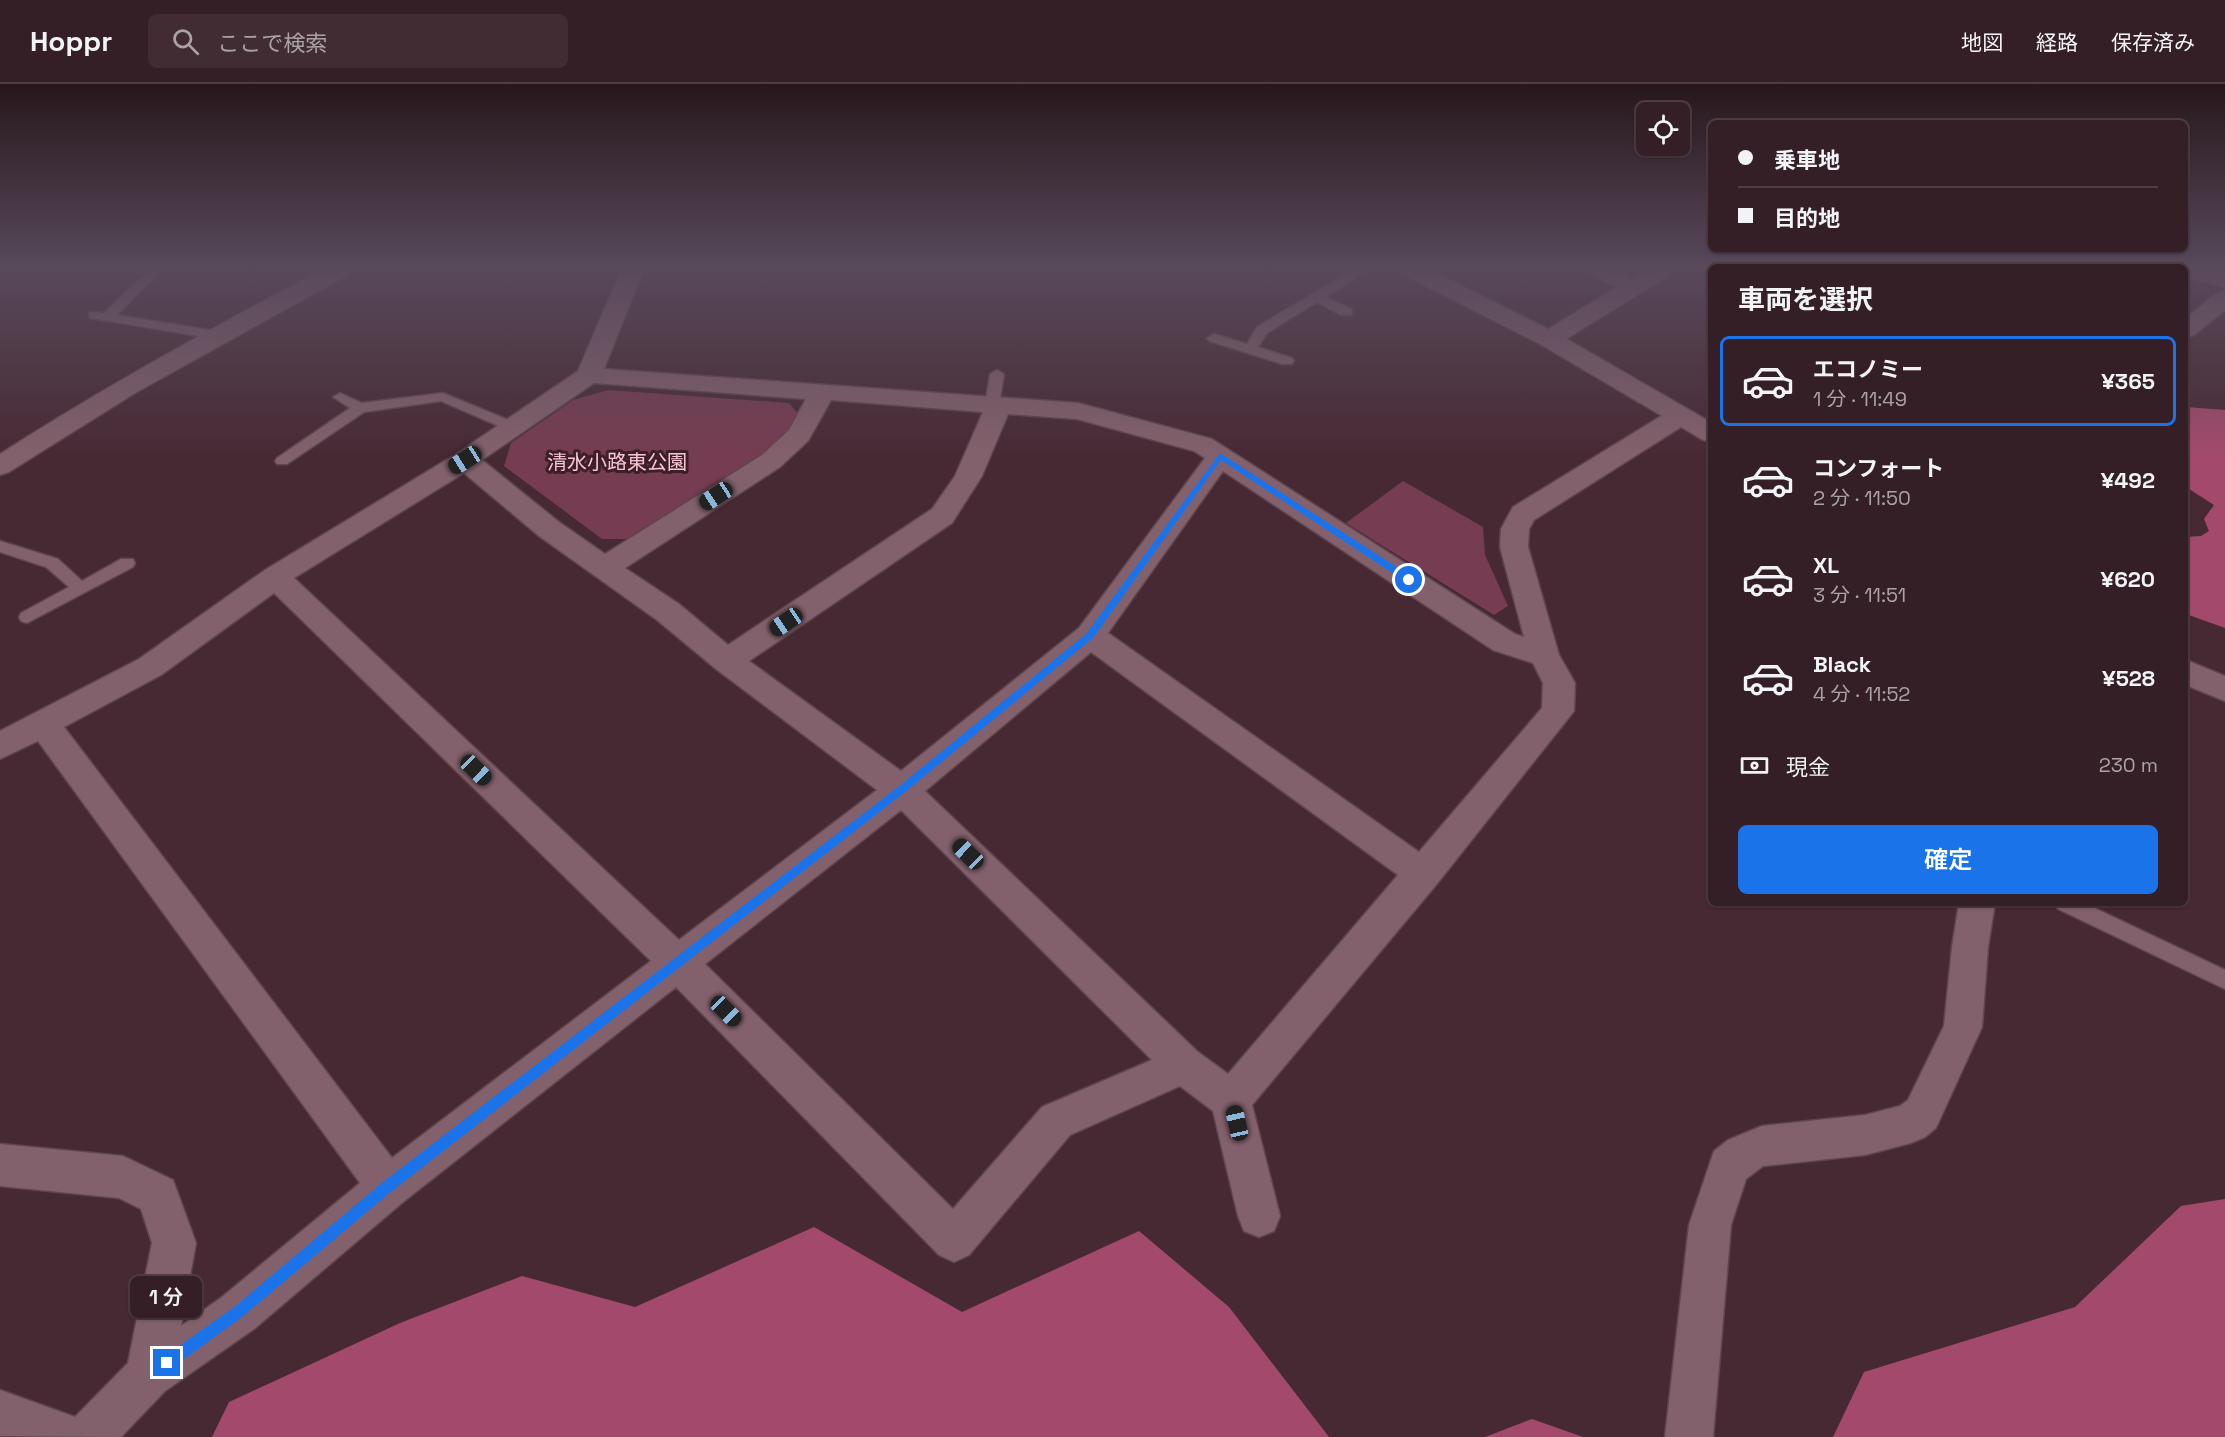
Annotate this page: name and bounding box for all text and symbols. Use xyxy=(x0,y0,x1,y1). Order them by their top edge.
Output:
search box xyxy=(148,14,568,68)
text: Hoppr xyxy=(30,23,112,59)
icon: search xyxy=(169,25,202,58)
text: ここで検索 xyxy=(217,29,327,57)
text: 地図 xyxy=(1961,29,2003,56)
text: 経路 xyxy=(2036,29,2078,56)
text: 保存済み xyxy=(2111,29,2195,56)
map controls xyxy=(1636,102,1690,156)
button: locate xyxy=(1636,102,1690,156)
text: 乗車地 xyxy=(1774,146,1840,174)
text: 目的地 xyxy=(1774,204,1840,232)
text: 車両を選択 xyxy=(1738,282,1873,317)
icon: car xyxy=(1741,354,1795,408)
text: エコノミー xyxy=(1813,355,1923,383)
text: ¥365 xyxy=(2101,367,2155,395)
text: 1 分 · 11:49 xyxy=(1813,386,1907,412)
car xyxy=(445,443,485,477)
park label: 清水小路東公園 xyxy=(547,449,687,475)
icon: car xyxy=(1741,453,1795,507)
text: コンフォート xyxy=(1813,454,1944,482)
text: ¥492 xyxy=(2101,466,2155,494)
car xyxy=(696,479,736,513)
text: 2 分 · 11:50 xyxy=(1813,485,1911,511)
text: XL xyxy=(1813,551,1839,579)
icon: car xyxy=(1741,552,1795,606)
text: ¥620 xyxy=(2101,565,2155,593)
route start xyxy=(1395,566,1422,593)
text: 3 分 · 11:51 xyxy=(1813,582,1906,608)
car xyxy=(766,604,806,640)
text: Black xyxy=(1813,650,1871,678)
icon: car xyxy=(1741,651,1795,705)
text: ¥528 xyxy=(2102,664,2155,692)
text: 4 分 · 11:52 xyxy=(1813,681,1910,707)
icon: cash xyxy=(1738,749,1771,782)
car xyxy=(457,751,495,789)
text: 230 m xyxy=(2099,752,2158,778)
text: 現金 xyxy=(1786,753,1830,781)
button: 確定 xyxy=(1738,825,2158,894)
car xyxy=(949,835,987,873)
car xyxy=(707,992,745,1030)
car xyxy=(1224,1103,1250,1143)
callout: 1 分 xyxy=(131,1276,203,1318)
text: 1 分 xyxy=(149,1284,183,1310)
route end xyxy=(153,1349,180,1376)

